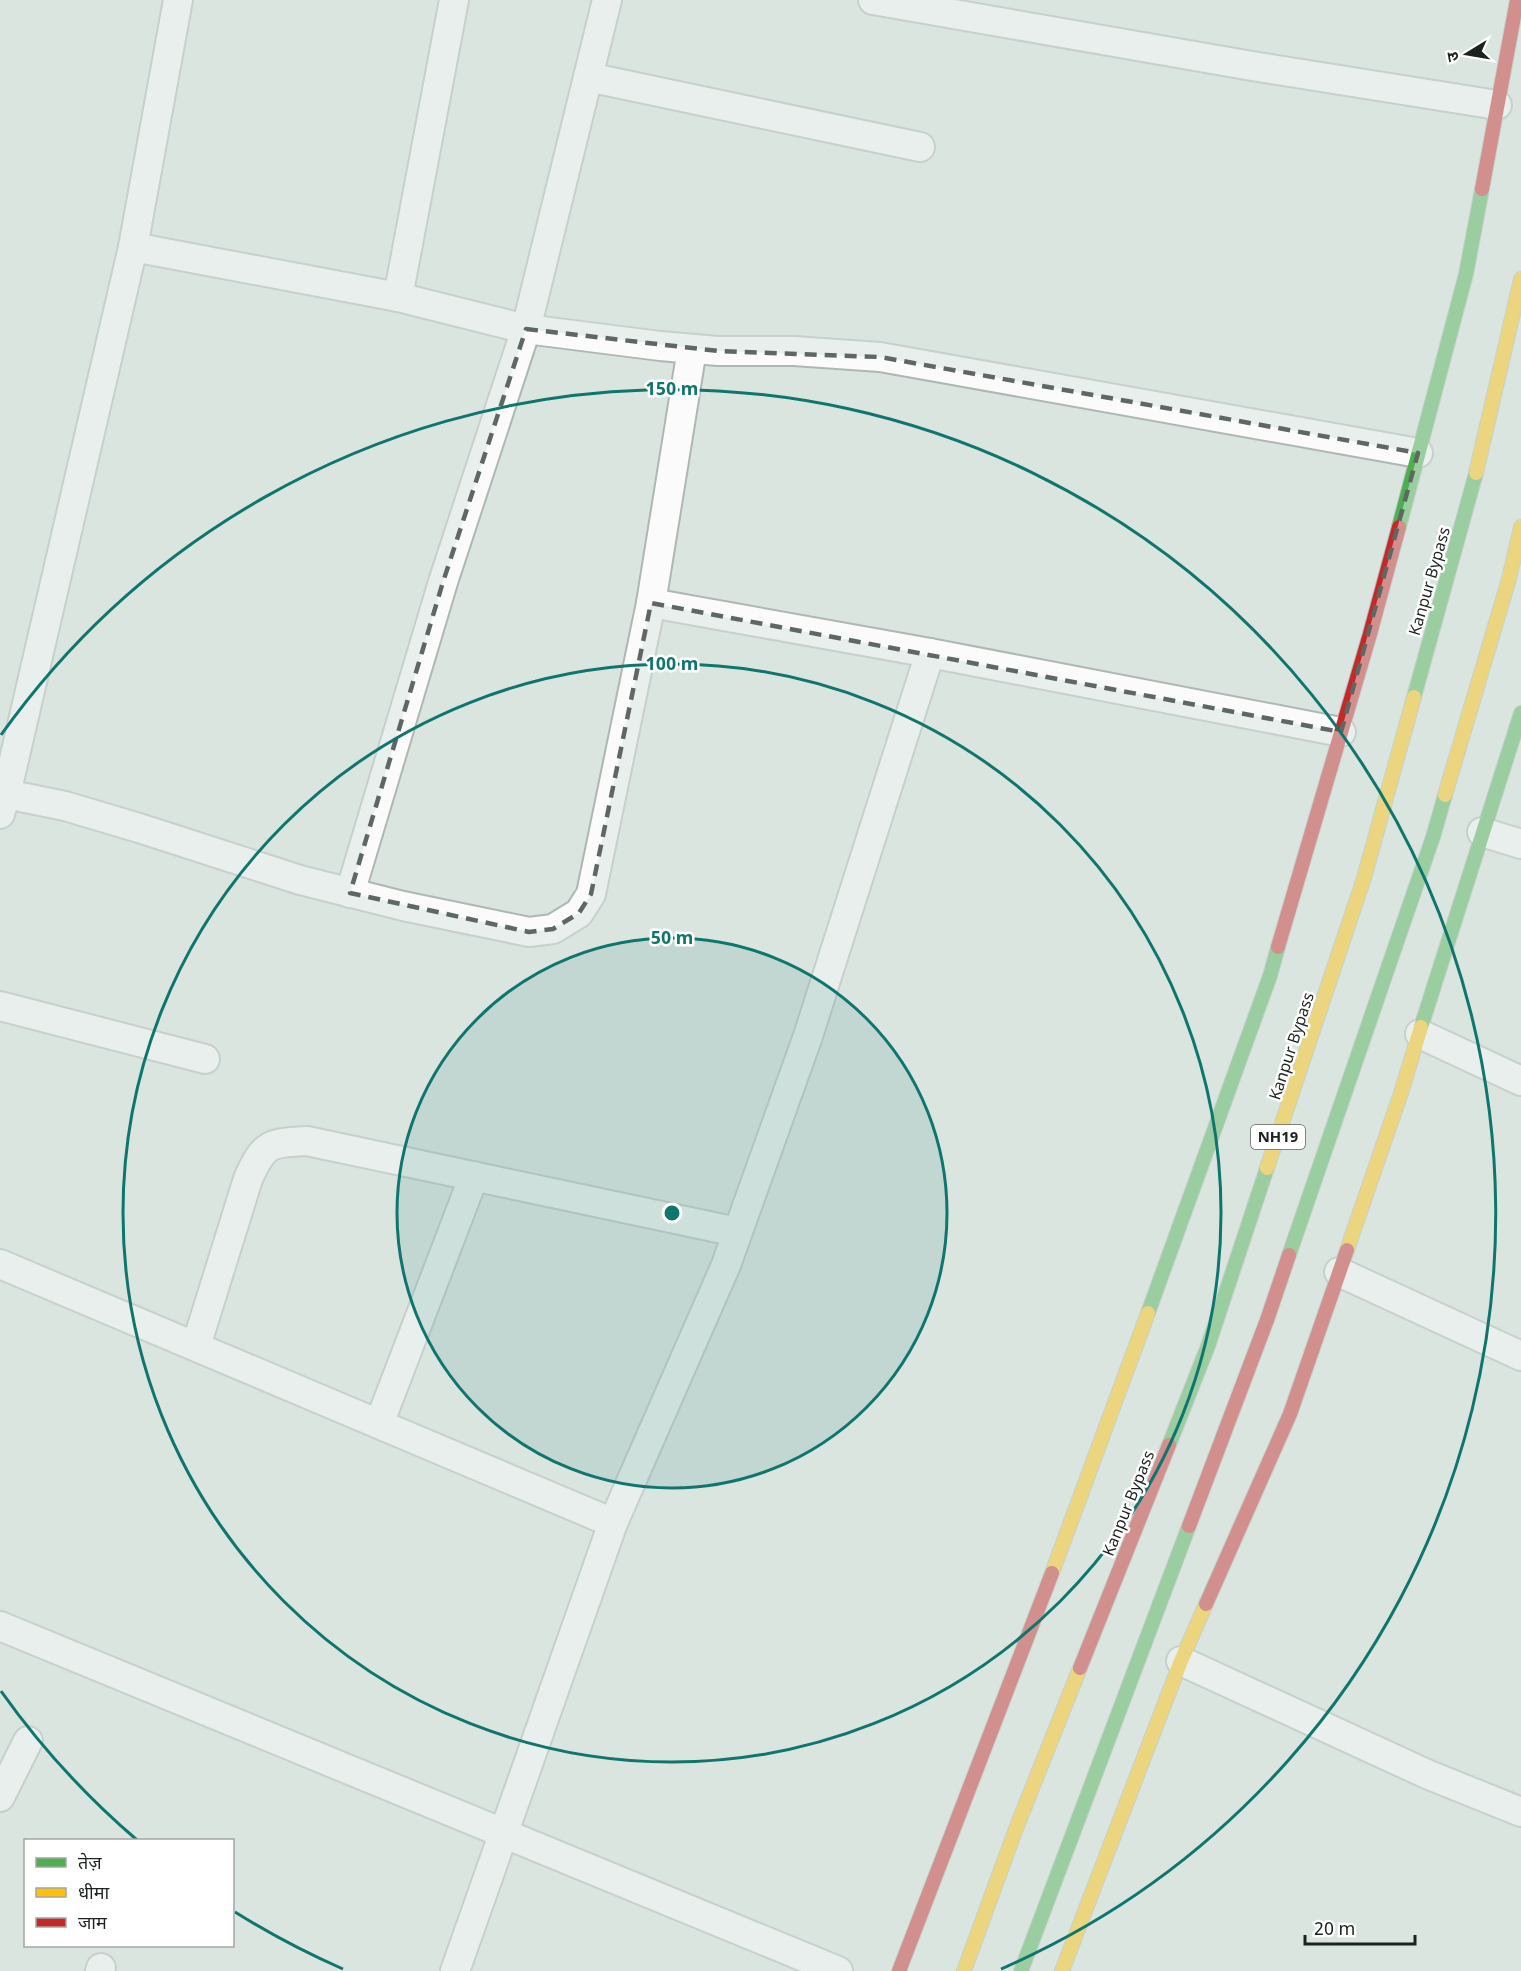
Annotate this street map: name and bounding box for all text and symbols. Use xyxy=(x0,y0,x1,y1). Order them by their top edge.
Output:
north arrow xyxy=(1437,24,1497,84)
text: उ xyxy=(1443,49,1466,63)
text: 150 m xyxy=(646,379,698,402)
street label: Kanpur Bypass xyxy=(1406,525,1457,638)
text: 100 m xyxy=(646,654,698,677)
text: 50 m xyxy=(651,928,693,951)
street label: Kanpur Bypass xyxy=(1266,990,1321,1103)
road number: NH19 xyxy=(1251,1125,1305,1149)
centre of rings xyxy=(662,1203,682,1223)
street label: Kanpur Bypass xyxy=(1100,1448,1161,1560)
legend xyxy=(24,1839,234,1947)
text: तेज़ xyxy=(78,1852,102,1876)
text: धीमा xyxy=(78,1883,109,1906)
scale bar xyxy=(1305,1908,1414,1946)
text: जाम xyxy=(78,1913,108,1936)
text: 20 m xyxy=(1314,1919,1355,1942)

